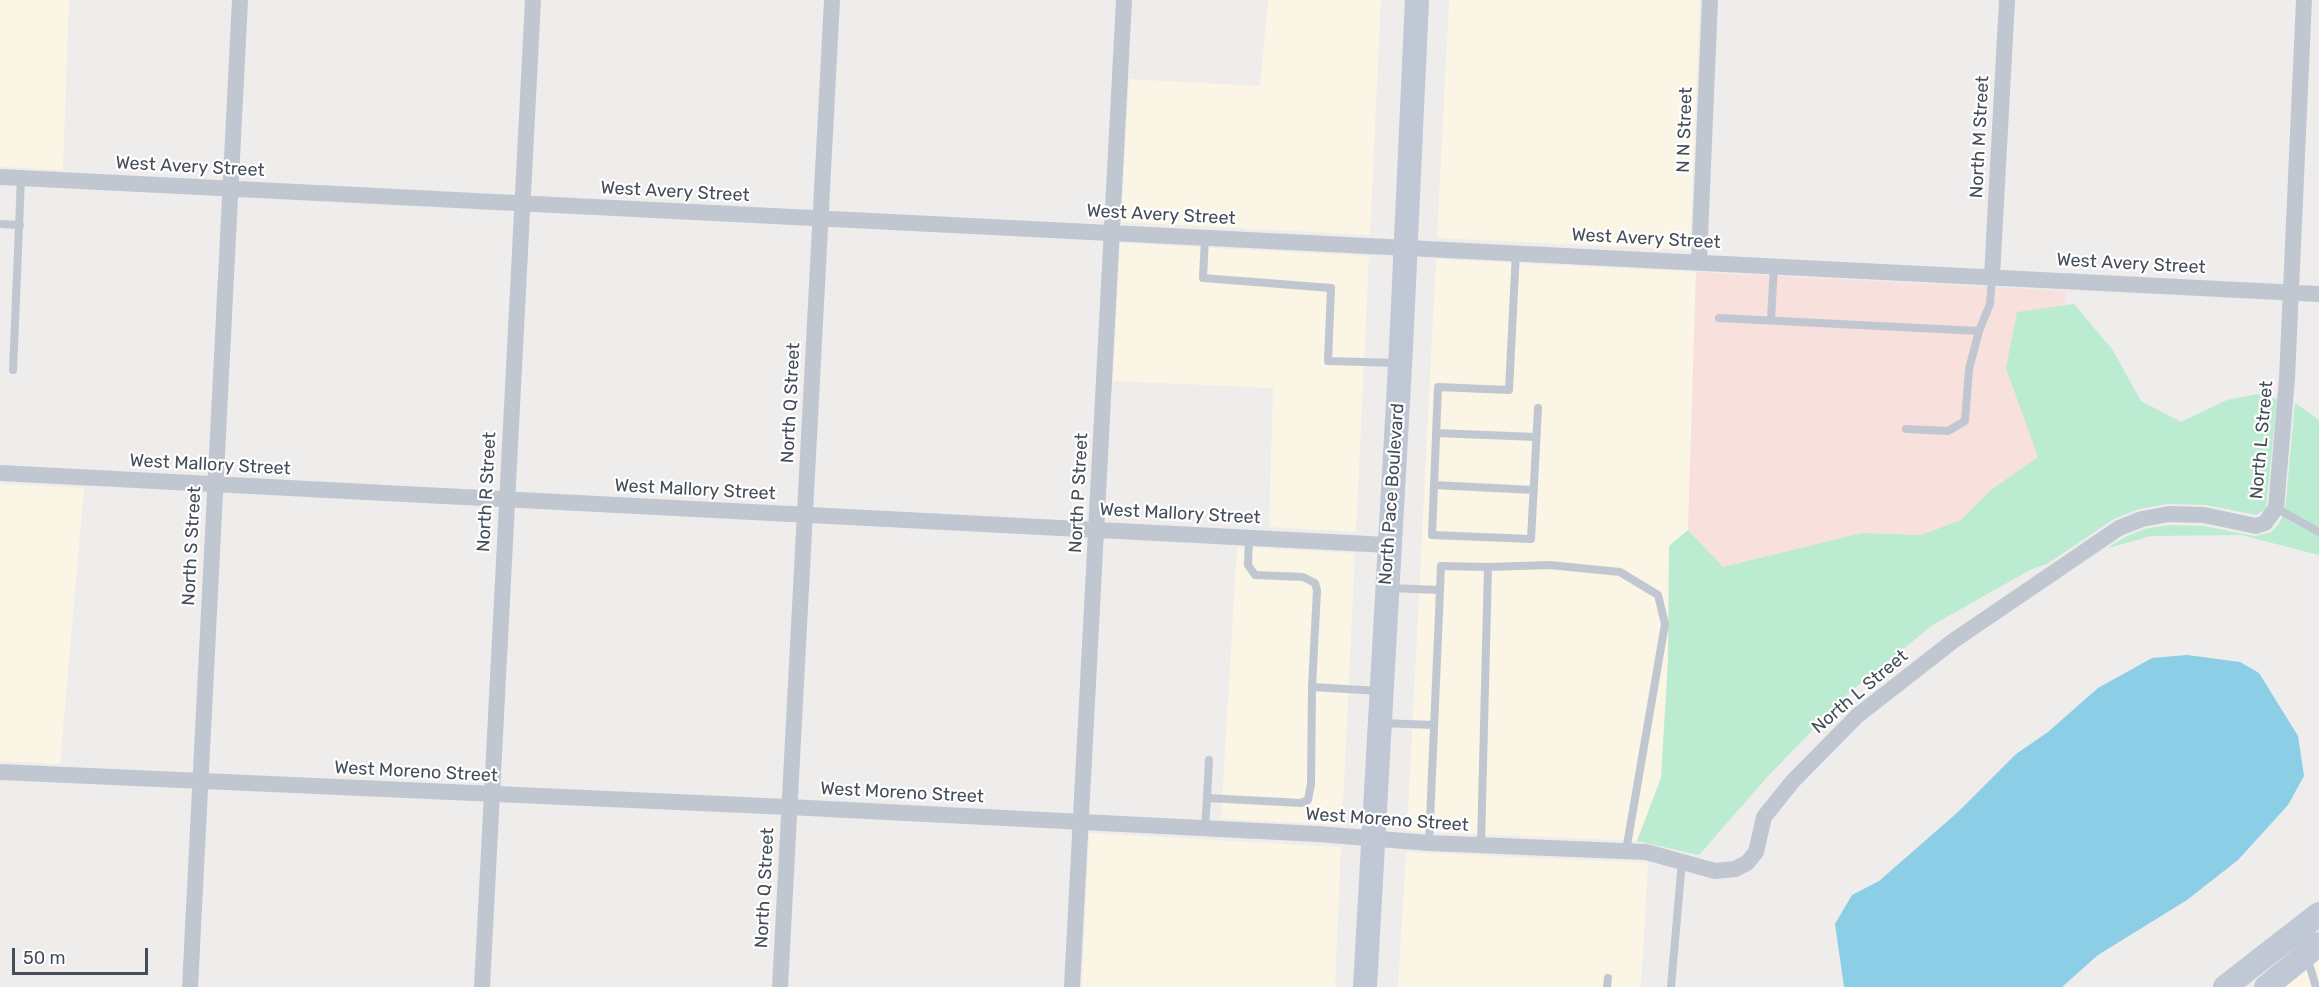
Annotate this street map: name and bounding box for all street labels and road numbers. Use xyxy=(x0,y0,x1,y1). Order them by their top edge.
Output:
street label: North M Street xyxy=(1966,75,1994,199)
street label: N N Street xyxy=(1673,87,1697,173)
street label: West Avery Street xyxy=(115,152,265,182)
street label: West Avery Street xyxy=(600,177,750,207)
street label: West Avery Street xyxy=(1086,200,1236,230)
street label: West Avery Street xyxy=(1571,224,1721,254)
street label: West Avery Street xyxy=(2056,249,2206,279)
street label: North Q Street xyxy=(777,342,805,464)
street label: North L Street xyxy=(2246,380,2278,500)
street label: North Pace Boulevard xyxy=(1375,402,1409,586)
street label: North R Street xyxy=(473,431,501,553)
street label: North P Street xyxy=(1065,432,1093,554)
street label: West Mallory Street xyxy=(129,450,291,480)
street label: West Mallory Street xyxy=(614,475,776,505)
street label: North S Street xyxy=(178,486,206,606)
street label: West Mallory Street xyxy=(1099,499,1261,529)
street label: North L Street xyxy=(1808,646,1912,738)
street label: West Moreno Street xyxy=(334,757,498,787)
street label: West Moreno Street xyxy=(820,778,984,808)
street label: West Moreno Street xyxy=(1305,804,1469,836)
street label: North Q Street xyxy=(751,827,779,949)

